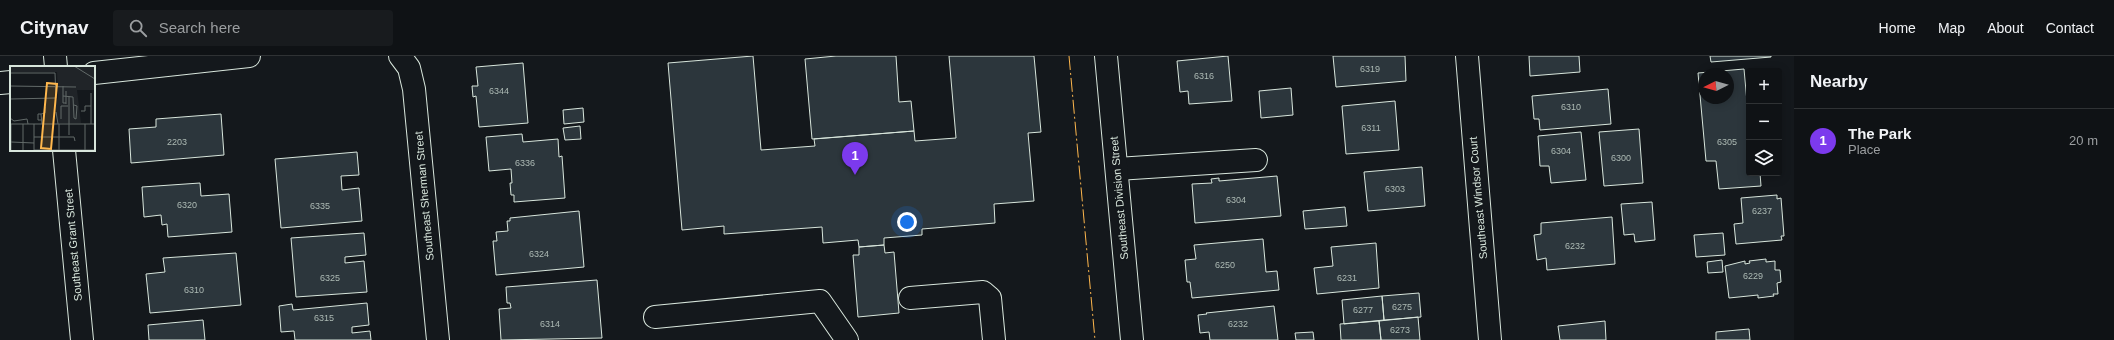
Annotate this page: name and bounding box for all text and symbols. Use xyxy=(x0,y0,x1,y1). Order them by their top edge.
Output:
search box xyxy=(113,10,393,46)
text: Citynav xyxy=(20,17,89,38)
icon: search xyxy=(127,17,149,39)
text: Search here xyxy=(159,19,240,36)
text: Home xyxy=(1879,20,1916,36)
text: Map xyxy=(1938,20,1965,36)
text: About xyxy=(1987,20,2024,36)
text: Contact xyxy=(2046,20,2094,36)
house number: 6319 xyxy=(1360,64,1380,74)
inset map xyxy=(10,66,95,151)
north arrow xyxy=(1698,68,1734,104)
map controls xyxy=(1746,68,1782,176)
button: + xyxy=(1746,68,1782,104)
house number: 6316 xyxy=(1194,71,1214,81)
text: Nearby xyxy=(1810,72,1868,91)
house number: 6344 xyxy=(489,86,509,96)
house number: 6310 xyxy=(1561,102,1581,112)
button: − xyxy=(1746,104,1782,140)
house number: 6311 xyxy=(1361,123,1381,133)
text: The Park xyxy=(1848,125,1911,142)
street label: Southeast Sherman Street xyxy=(412,131,436,261)
text: 1 xyxy=(1819,133,1827,148)
text: 20 m xyxy=(2069,133,2098,148)
street label: Southeast Division Street xyxy=(1108,136,1130,260)
street label: Southeast Windsor Court xyxy=(1467,136,1489,260)
house number: 2203 xyxy=(167,137,187,147)
house number: 6305 xyxy=(1717,137,1737,147)
button: layers xyxy=(1746,140,1782,176)
pin: 1 xyxy=(842,142,868,175)
text: Place xyxy=(1848,142,1881,157)
house number: 6304 xyxy=(1551,146,1571,156)
house number: 6300 xyxy=(1611,153,1631,163)
house number: 6336 xyxy=(515,158,535,168)
house number: 6303 xyxy=(1385,184,1405,194)
street label: Southeast Grant Street xyxy=(62,188,84,302)
house number: 6304 xyxy=(1226,195,1246,205)
house number: 6320 xyxy=(177,200,197,210)
house number: 6335 xyxy=(310,201,330,211)
house number: 6237 xyxy=(1752,206,1772,216)
your location xyxy=(897,212,917,232)
house number: 6232 xyxy=(1565,241,1585,251)
house number: 6324 xyxy=(529,249,549,259)
house number: 6250 xyxy=(1215,260,1235,270)
house number: 6229 xyxy=(1743,271,1763,281)
house number: 6325 xyxy=(320,273,340,283)
house number: 6231 xyxy=(1337,273,1357,283)
house number: 6310 xyxy=(184,285,204,295)
house number: 6275 xyxy=(1392,302,1412,312)
house number: 6277 xyxy=(1353,305,1373,315)
house number: 6315 xyxy=(314,313,334,323)
house number: 6314 xyxy=(540,319,560,329)
house number: 6232 xyxy=(1228,319,1248,329)
house number: 6273 xyxy=(1390,325,1410,335)

